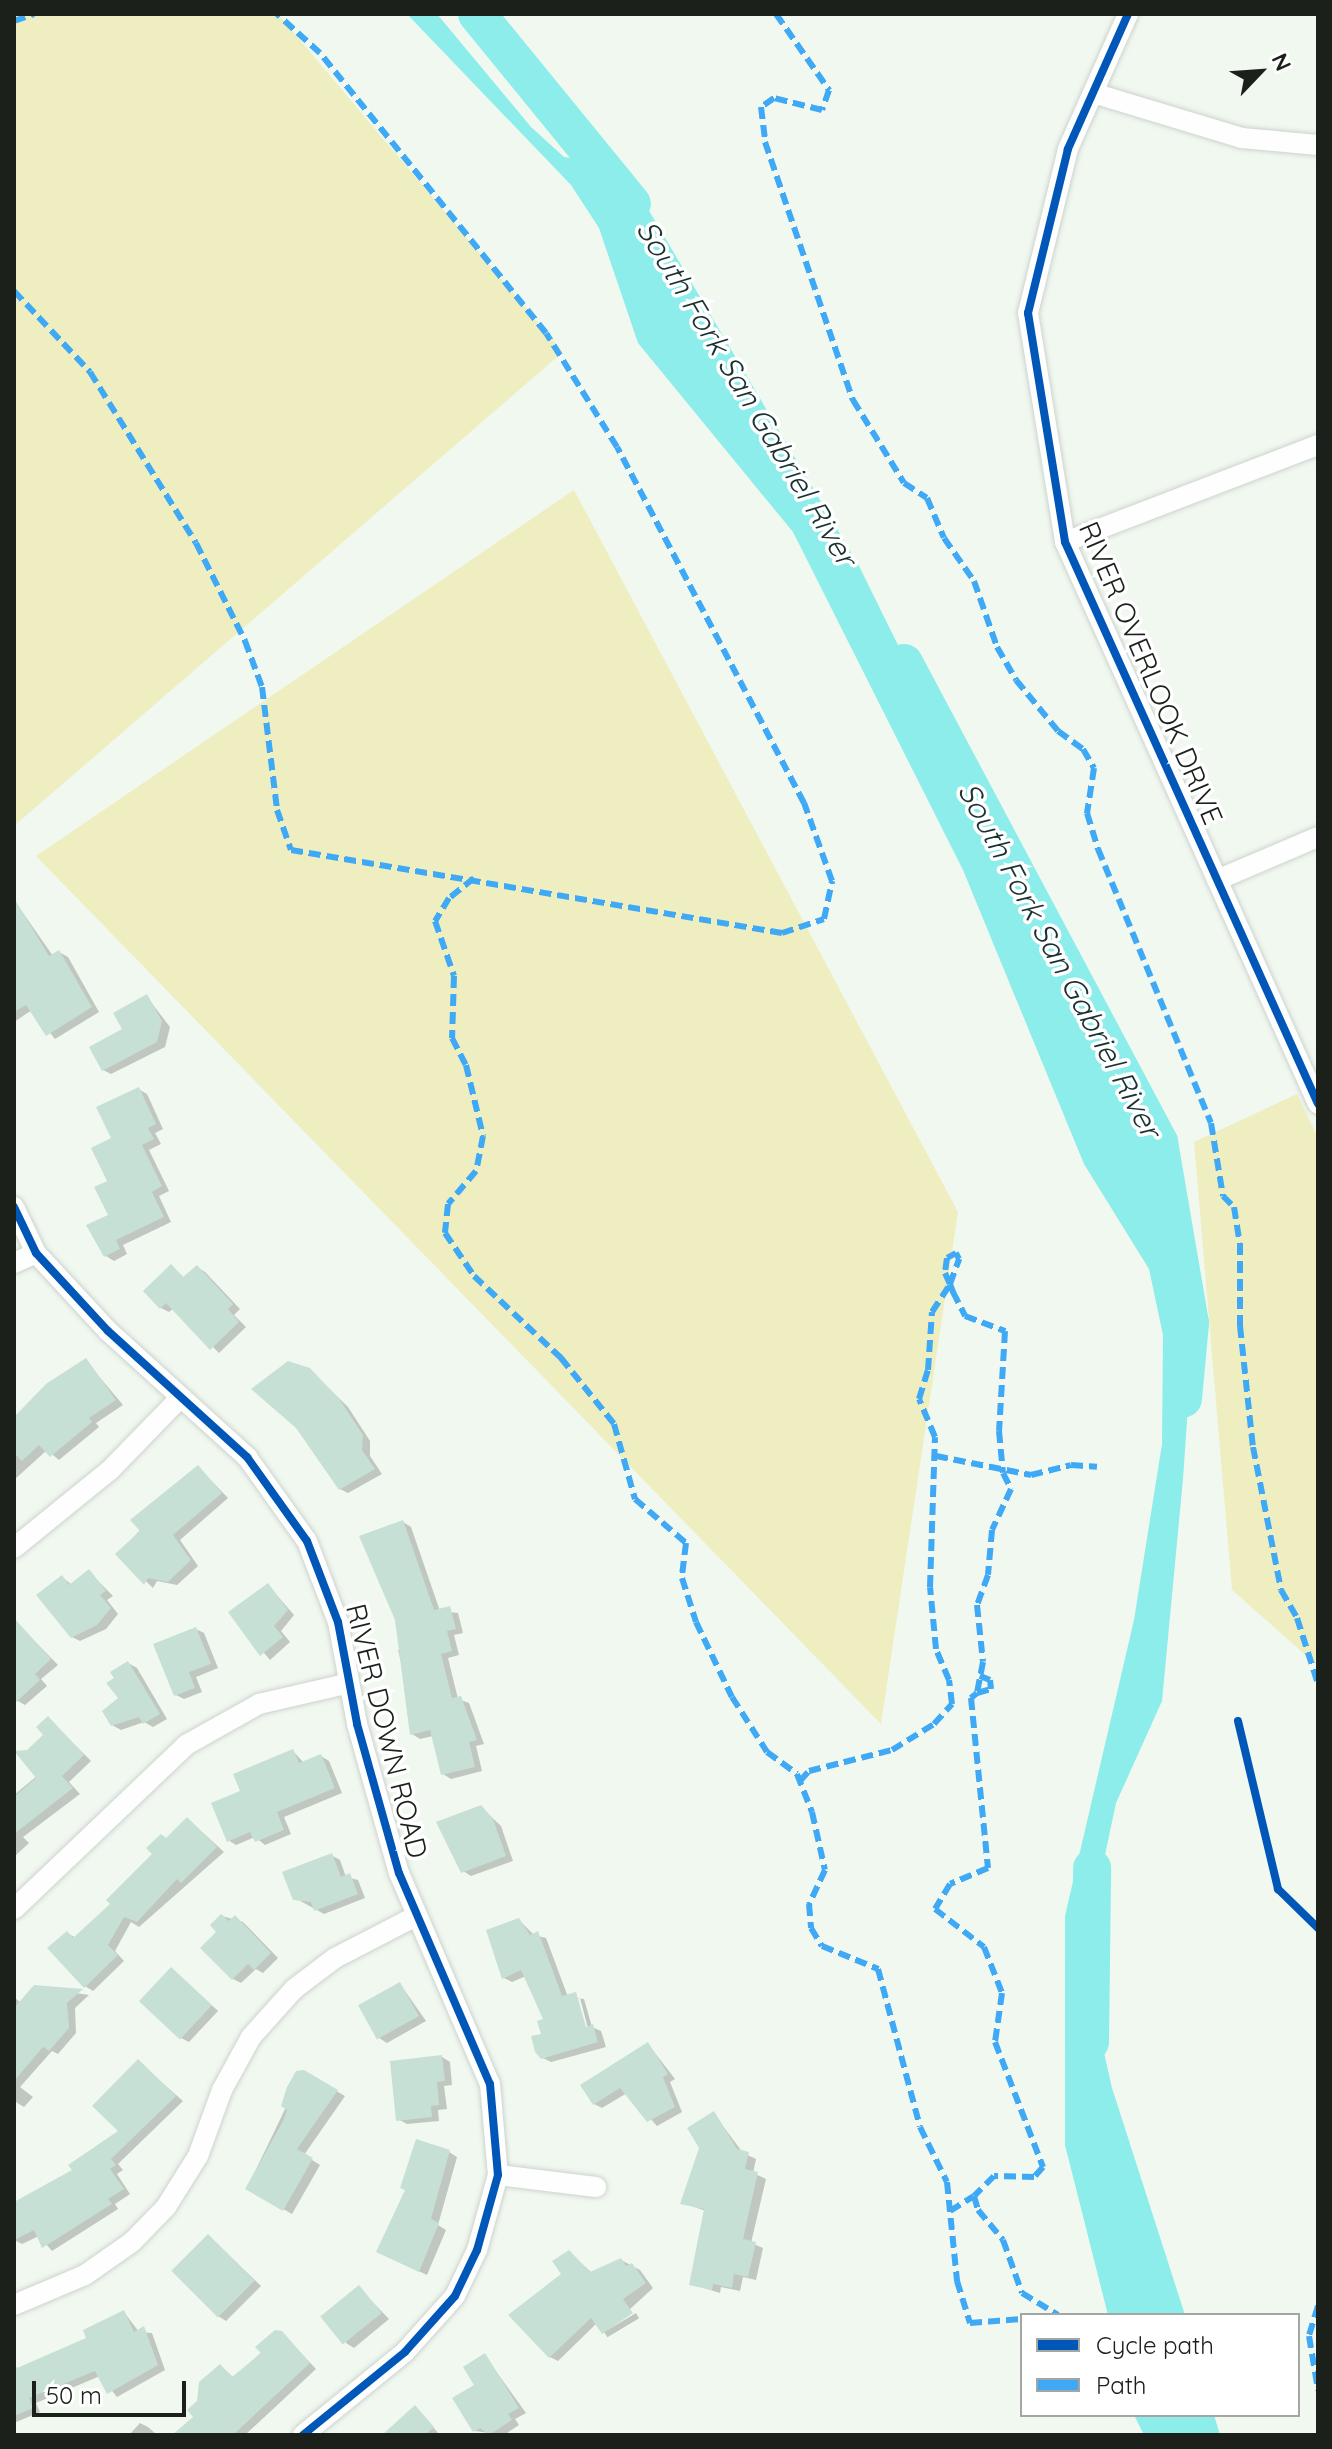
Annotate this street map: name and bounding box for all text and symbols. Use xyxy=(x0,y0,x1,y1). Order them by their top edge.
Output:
north arrow xyxy=(1220,32,1300,112)
text: N xyxy=(1266,49,1298,75)
water label: South Fork San Gabriel River xyxy=(629,214,865,572)
street label: RIVER OVERLOOK DRIVE xyxy=(1072,517,1230,829)
water label: South Fork San Gabriel River xyxy=(951,776,1169,1144)
street label: RIVER DOWN ROAD xyxy=(339,1600,435,1862)
legend xyxy=(1020,2313,1300,2417)
text: Cycle path xyxy=(1096,2330,1214,2360)
scale bar xyxy=(36,2365,190,2415)
text: Path xyxy=(1096,2370,1147,2400)
text: 50 m xyxy=(46,2380,102,2410)

